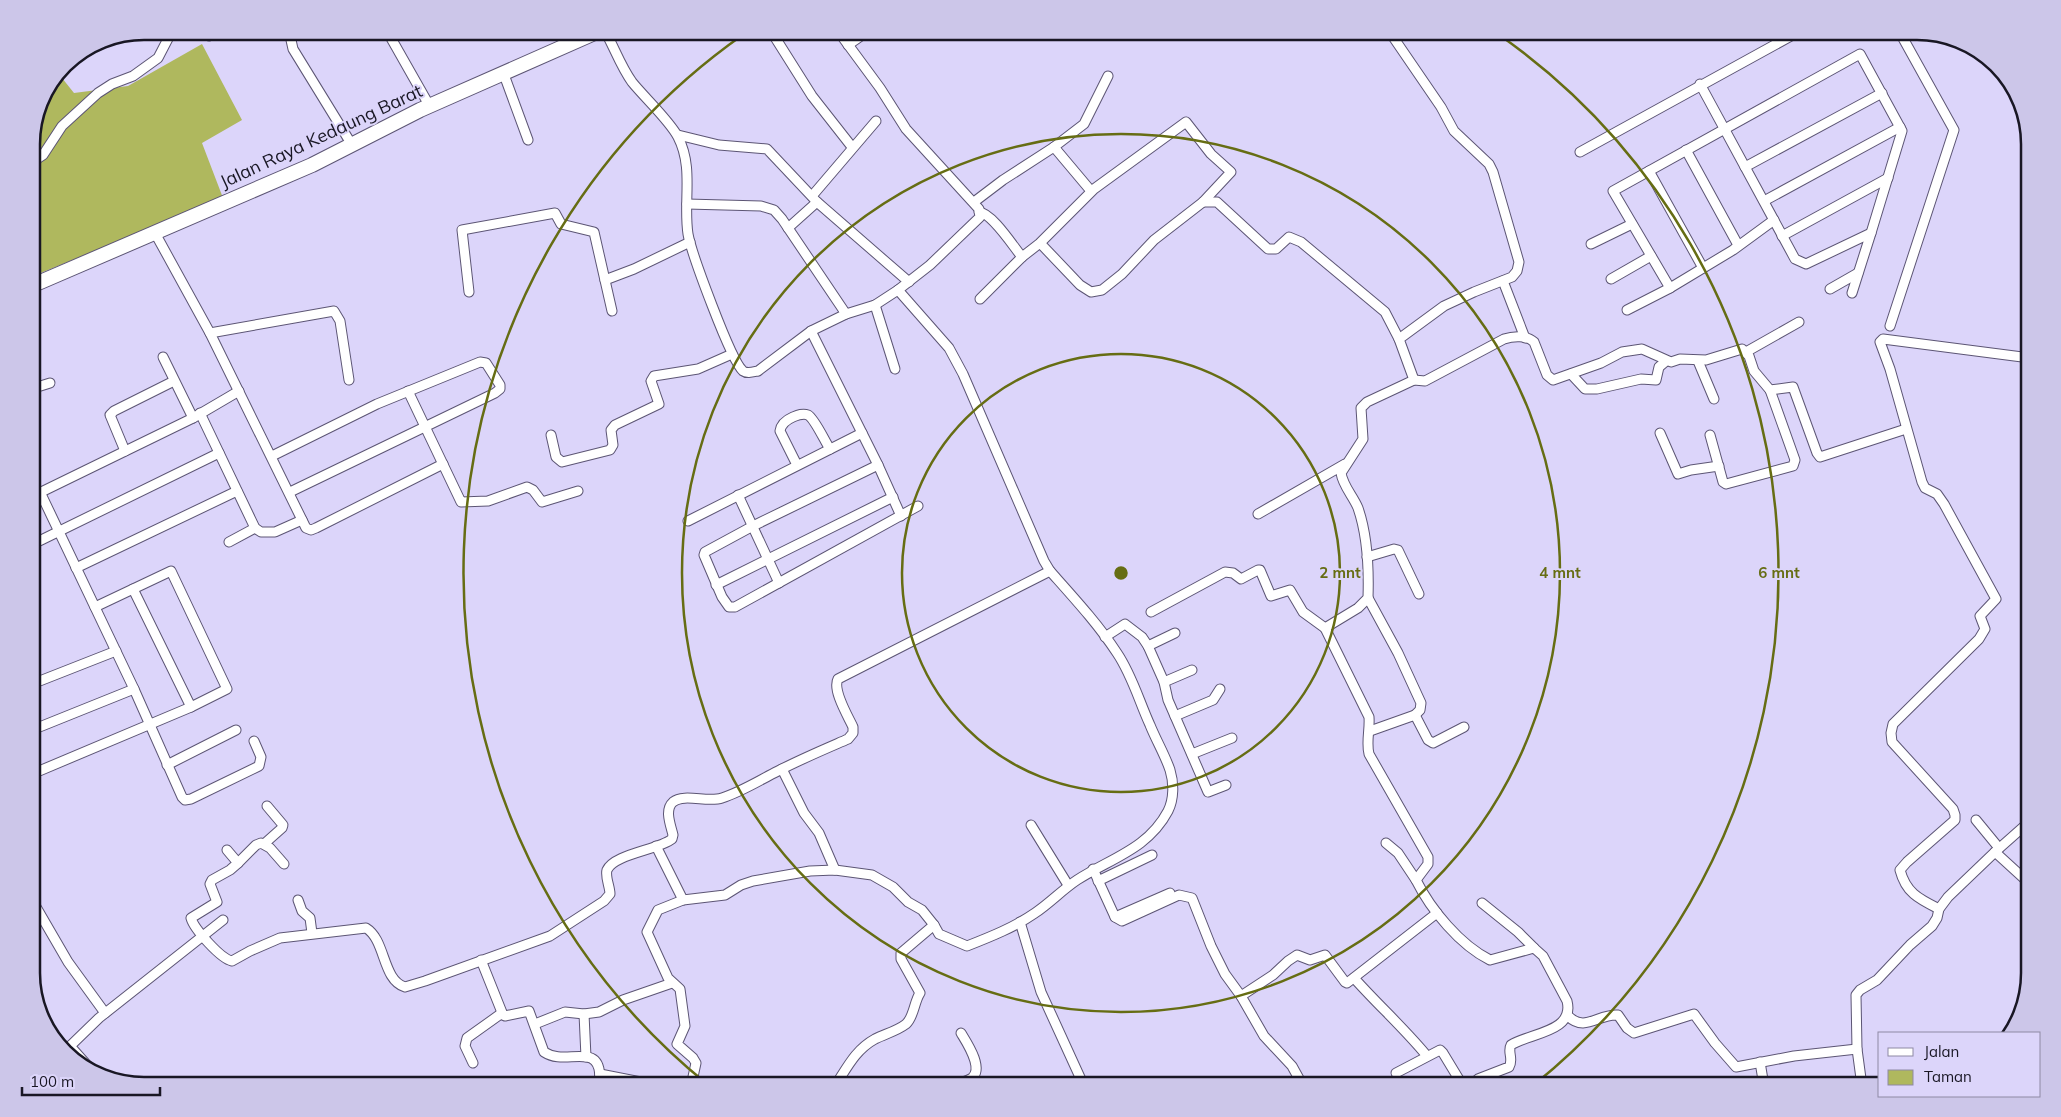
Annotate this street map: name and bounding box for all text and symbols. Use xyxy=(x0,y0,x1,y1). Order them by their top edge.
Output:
street label: Jalan Raya Kedaung Barat xyxy=(216,79,426,193)
text: 2 mnt xyxy=(1319,563,1361,582)
text: 4 mnt xyxy=(1539,563,1581,582)
text: 6 mnt xyxy=(1758,563,1800,582)
centre of rings xyxy=(1112,564,1130,582)
legend xyxy=(1878,1032,2041,1097)
text: Jalan xyxy=(1924,1042,1959,1061)
scale bar xyxy=(22,1064,160,1096)
text: Taman xyxy=(1924,1067,1972,1086)
text: 100 m xyxy=(30,1072,74,1091)

